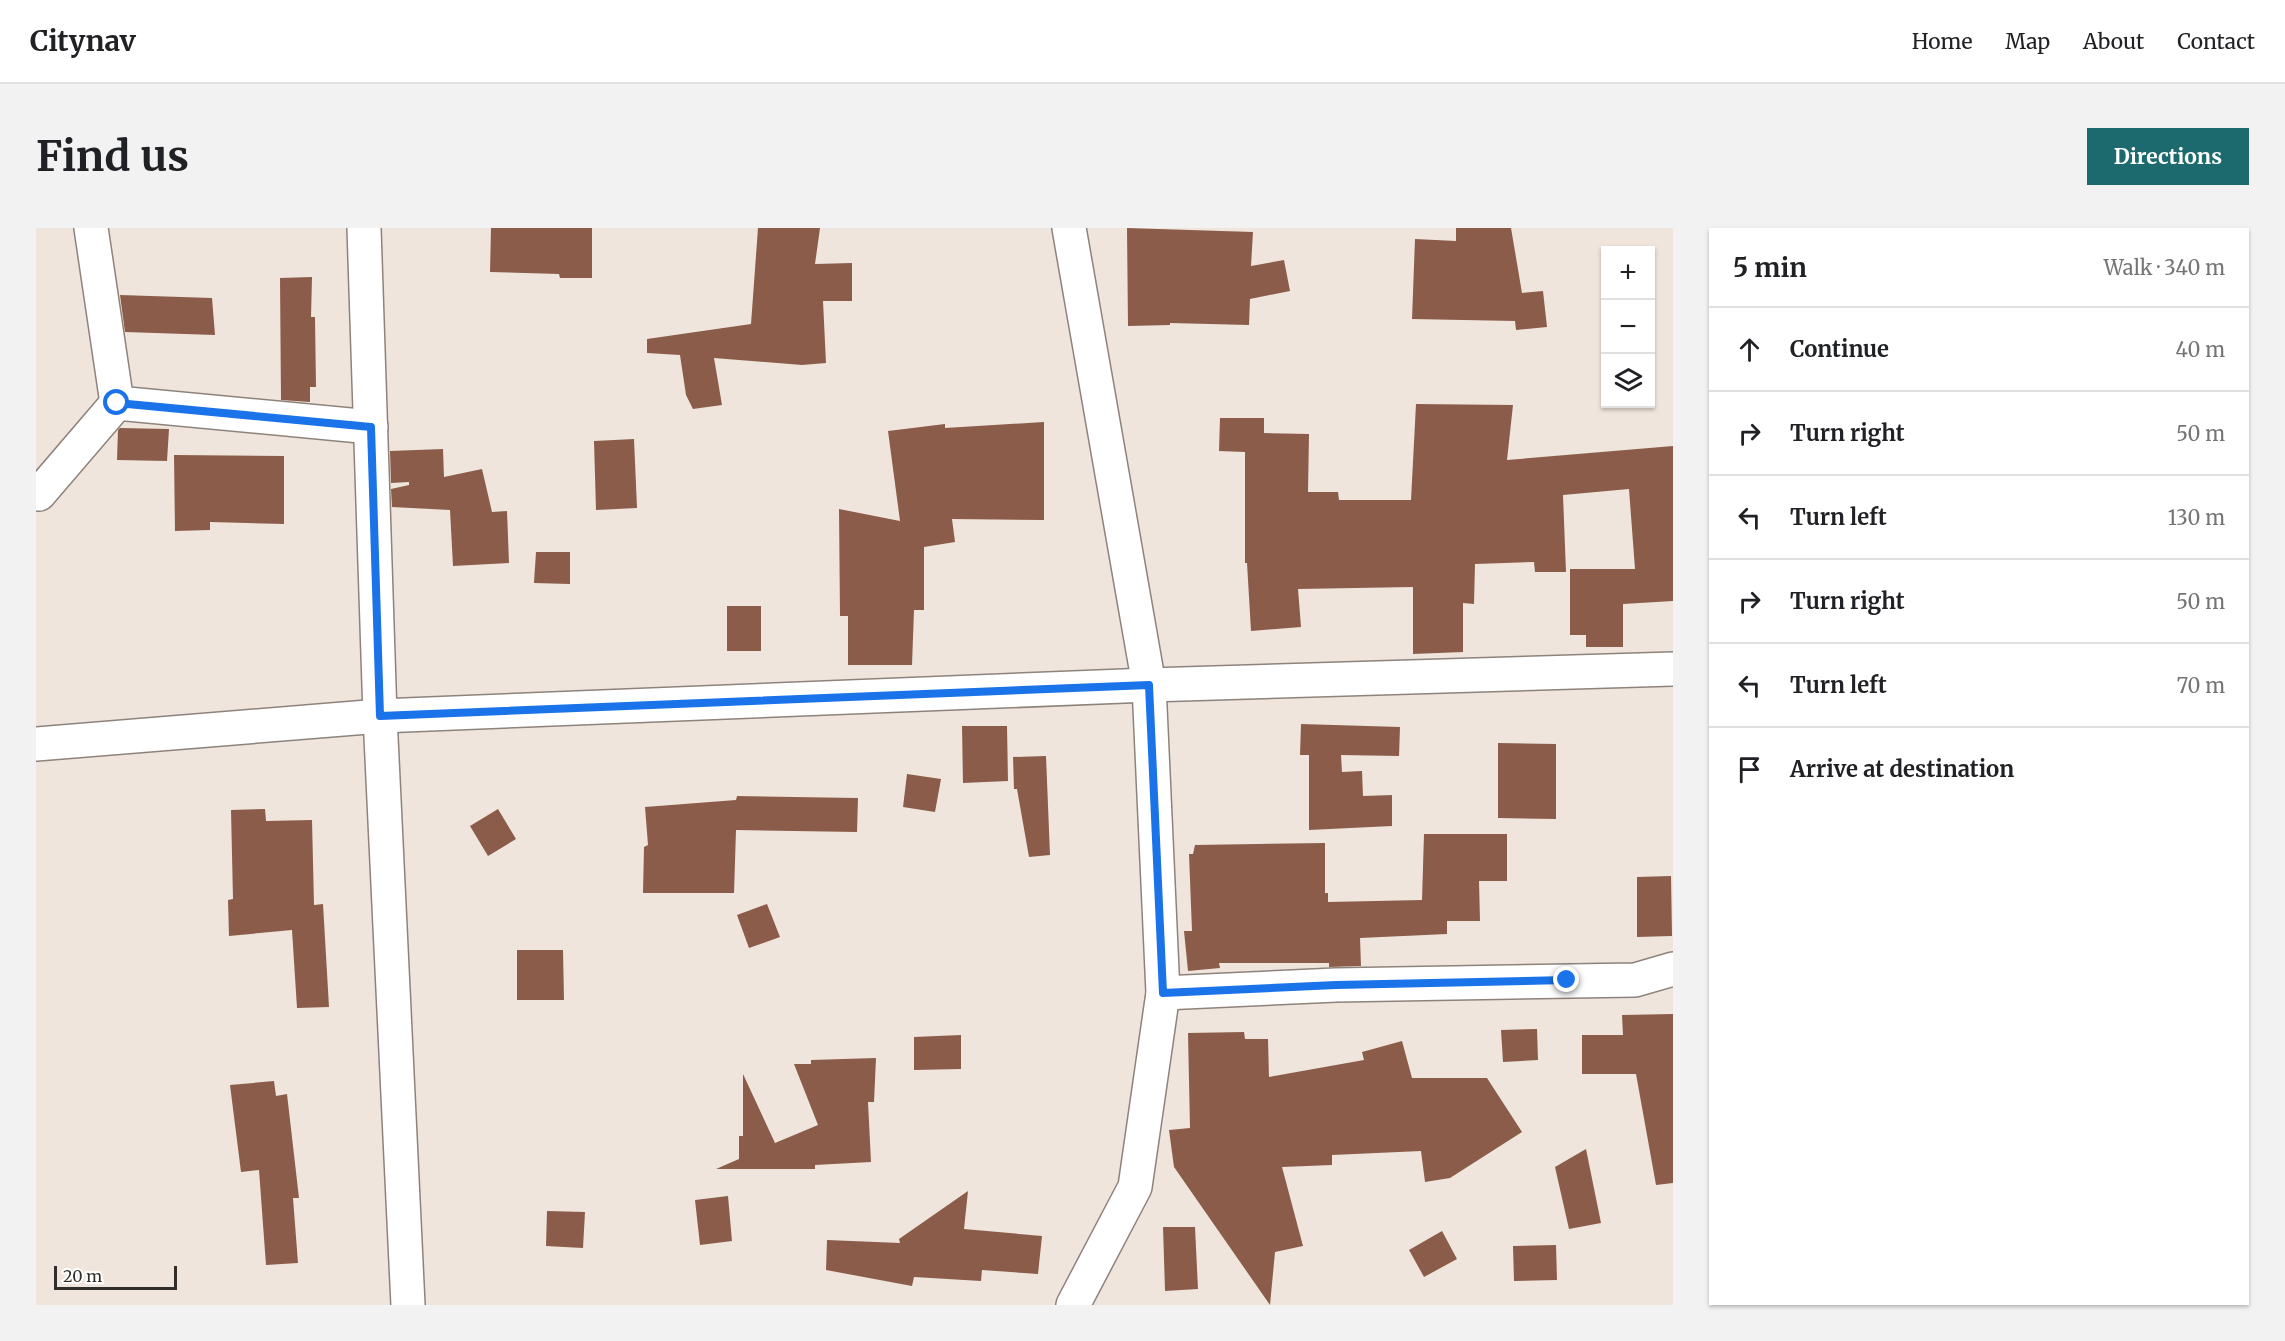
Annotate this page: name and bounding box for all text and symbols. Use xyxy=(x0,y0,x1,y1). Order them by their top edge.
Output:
text: Citynav xyxy=(30,23,136,59)
text: Home xyxy=(1912,28,1972,55)
text: Map xyxy=(2005,28,2050,55)
text: About xyxy=(2083,28,2144,55)
text: Contact xyxy=(2177,28,2255,55)
button: Directions xyxy=(2087,128,2249,185)
text: Find us xyxy=(36,130,189,182)
map controls xyxy=(1601,246,1655,408)
button: + xyxy=(1601,246,1655,300)
text: 5 min xyxy=(1733,251,1807,284)
text: Walk · 340 m xyxy=(2104,255,2225,280)
button: − xyxy=(1601,300,1655,354)
icon: ahead xyxy=(1733,333,1766,366)
text: Continue xyxy=(1790,335,1889,363)
text: 40 m xyxy=(2175,337,2225,362)
button: layers xyxy=(1601,354,1655,408)
route start xyxy=(103,389,129,415)
icon: right xyxy=(1733,417,1766,450)
text: Turn right xyxy=(1790,419,1904,447)
text: 50 m xyxy=(2176,421,2225,446)
icon: left xyxy=(1733,501,1766,534)
text: Turn left xyxy=(1790,503,1887,531)
text: 130 m xyxy=(2168,505,2225,530)
icon: right xyxy=(1733,585,1766,618)
text: Turn right xyxy=(1790,587,1904,615)
text: 50 m xyxy=(2176,589,2225,614)
icon: left xyxy=(1733,669,1766,702)
text: Turn left xyxy=(1790,671,1887,699)
text: 70 m xyxy=(2177,673,2225,698)
icon: arrive xyxy=(1733,753,1766,786)
text: Arrive at destination xyxy=(1790,755,2014,783)
route end xyxy=(1553,966,1579,992)
scale bar xyxy=(54,1263,177,1290)
text: 20 m xyxy=(63,1266,102,1286)

